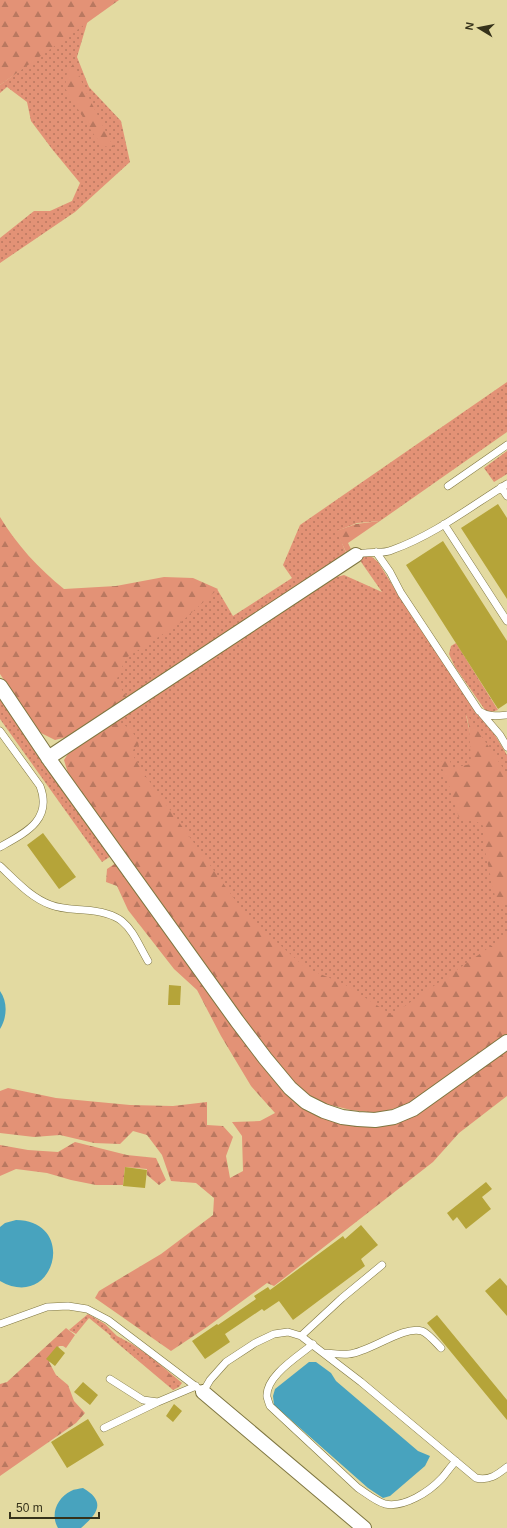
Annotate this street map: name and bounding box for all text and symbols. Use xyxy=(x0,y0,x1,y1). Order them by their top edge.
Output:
north arrow xyxy=(459,8,499,48)
text: N xyxy=(463,21,476,31)
scale bar xyxy=(10,1494,99,1520)
text: 50 m xyxy=(16,1501,43,1515)

